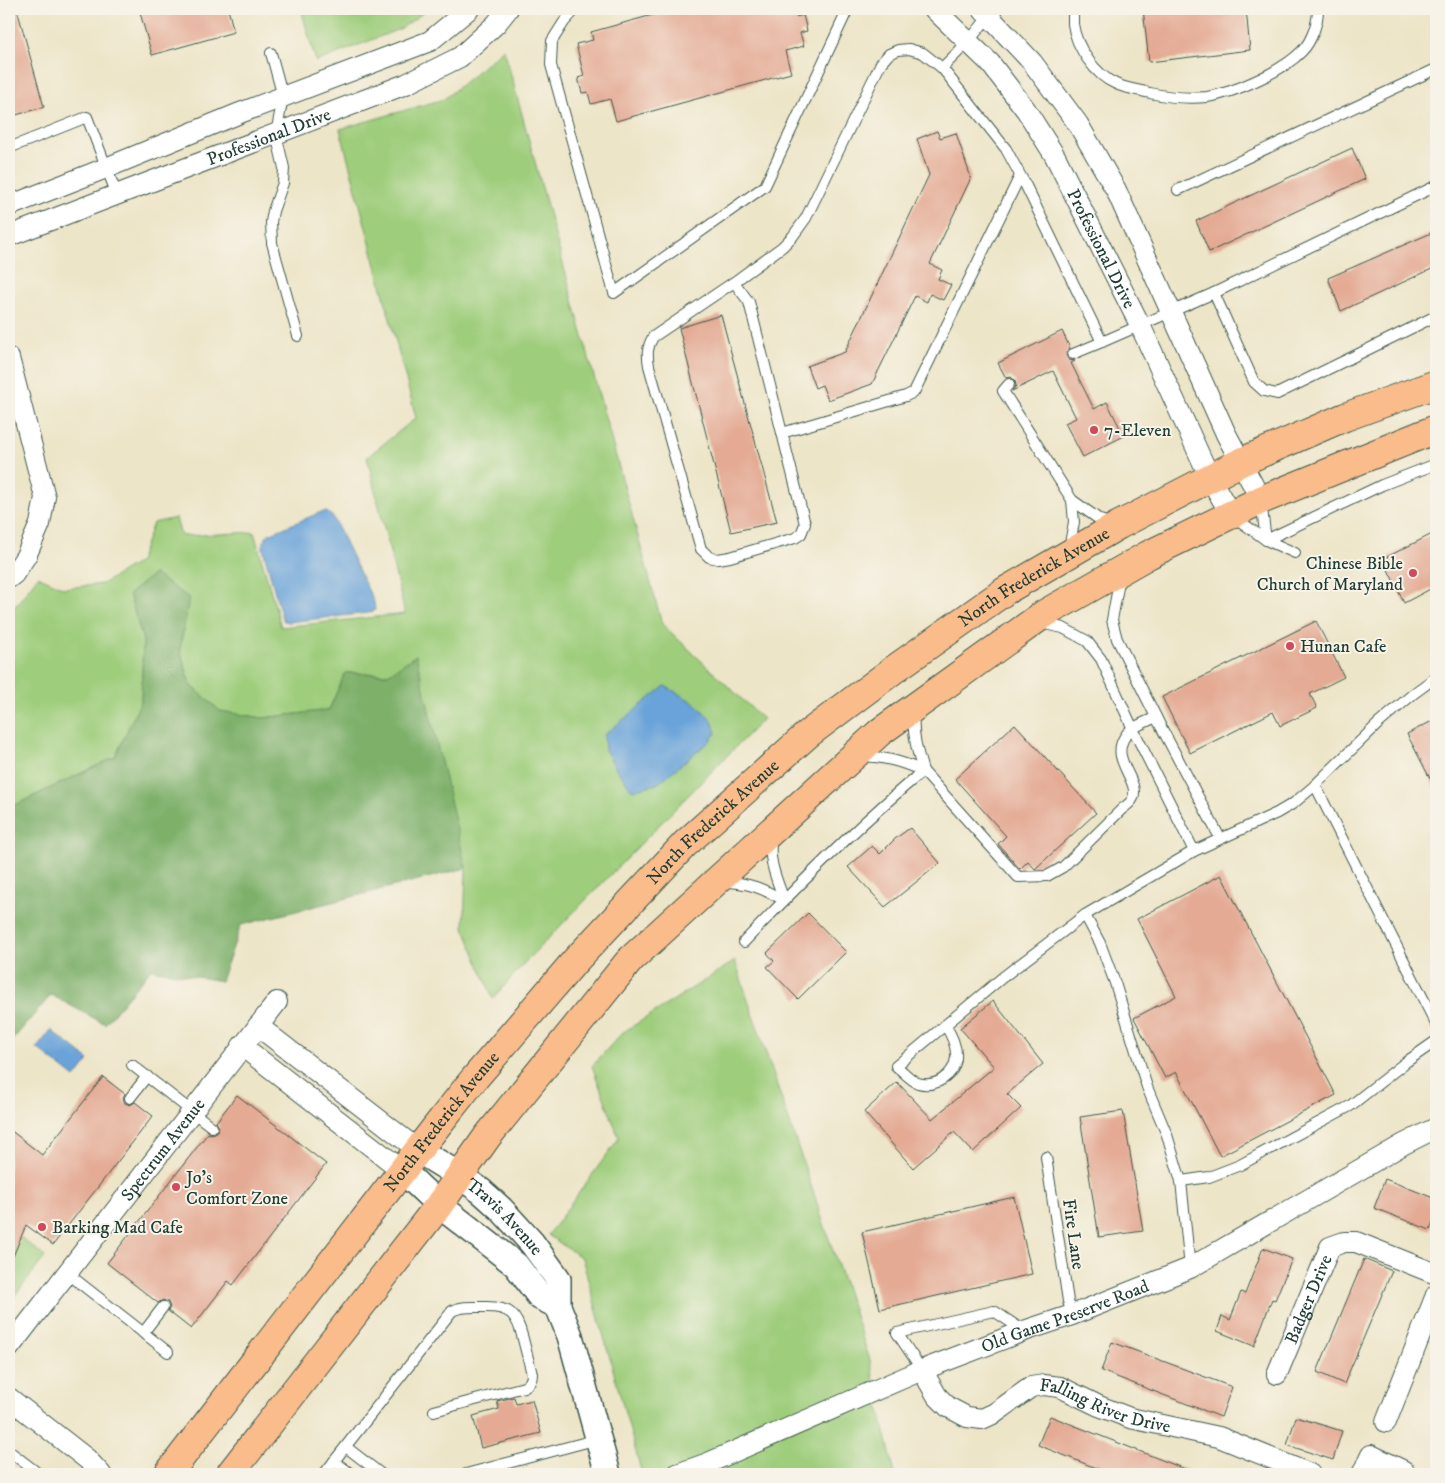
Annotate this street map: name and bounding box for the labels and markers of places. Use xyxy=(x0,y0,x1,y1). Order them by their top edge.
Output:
place label: 7-Eleven xyxy=(1104,420,1172,442)
marker: 7-Eleven xyxy=(1088,424,1100,436)
place label: Chinese Bible Church of Maryland xyxy=(1257,553,1403,596)
marker: Chinese Bible Church of Maryland xyxy=(1407,567,1419,579)
place label: Hunan Cafe xyxy=(1300,636,1387,658)
marker: Hunan Cafe xyxy=(1284,640,1296,652)
place label: Jo's Comfort Zone xyxy=(184,1167,288,1210)
marker: Jo's Comfort Zone xyxy=(170,1181,182,1193)
place label: Barking Mad Cafe xyxy=(52,1217,183,1239)
marker: Barking Mad Cafe xyxy=(36,1221,48,1233)

